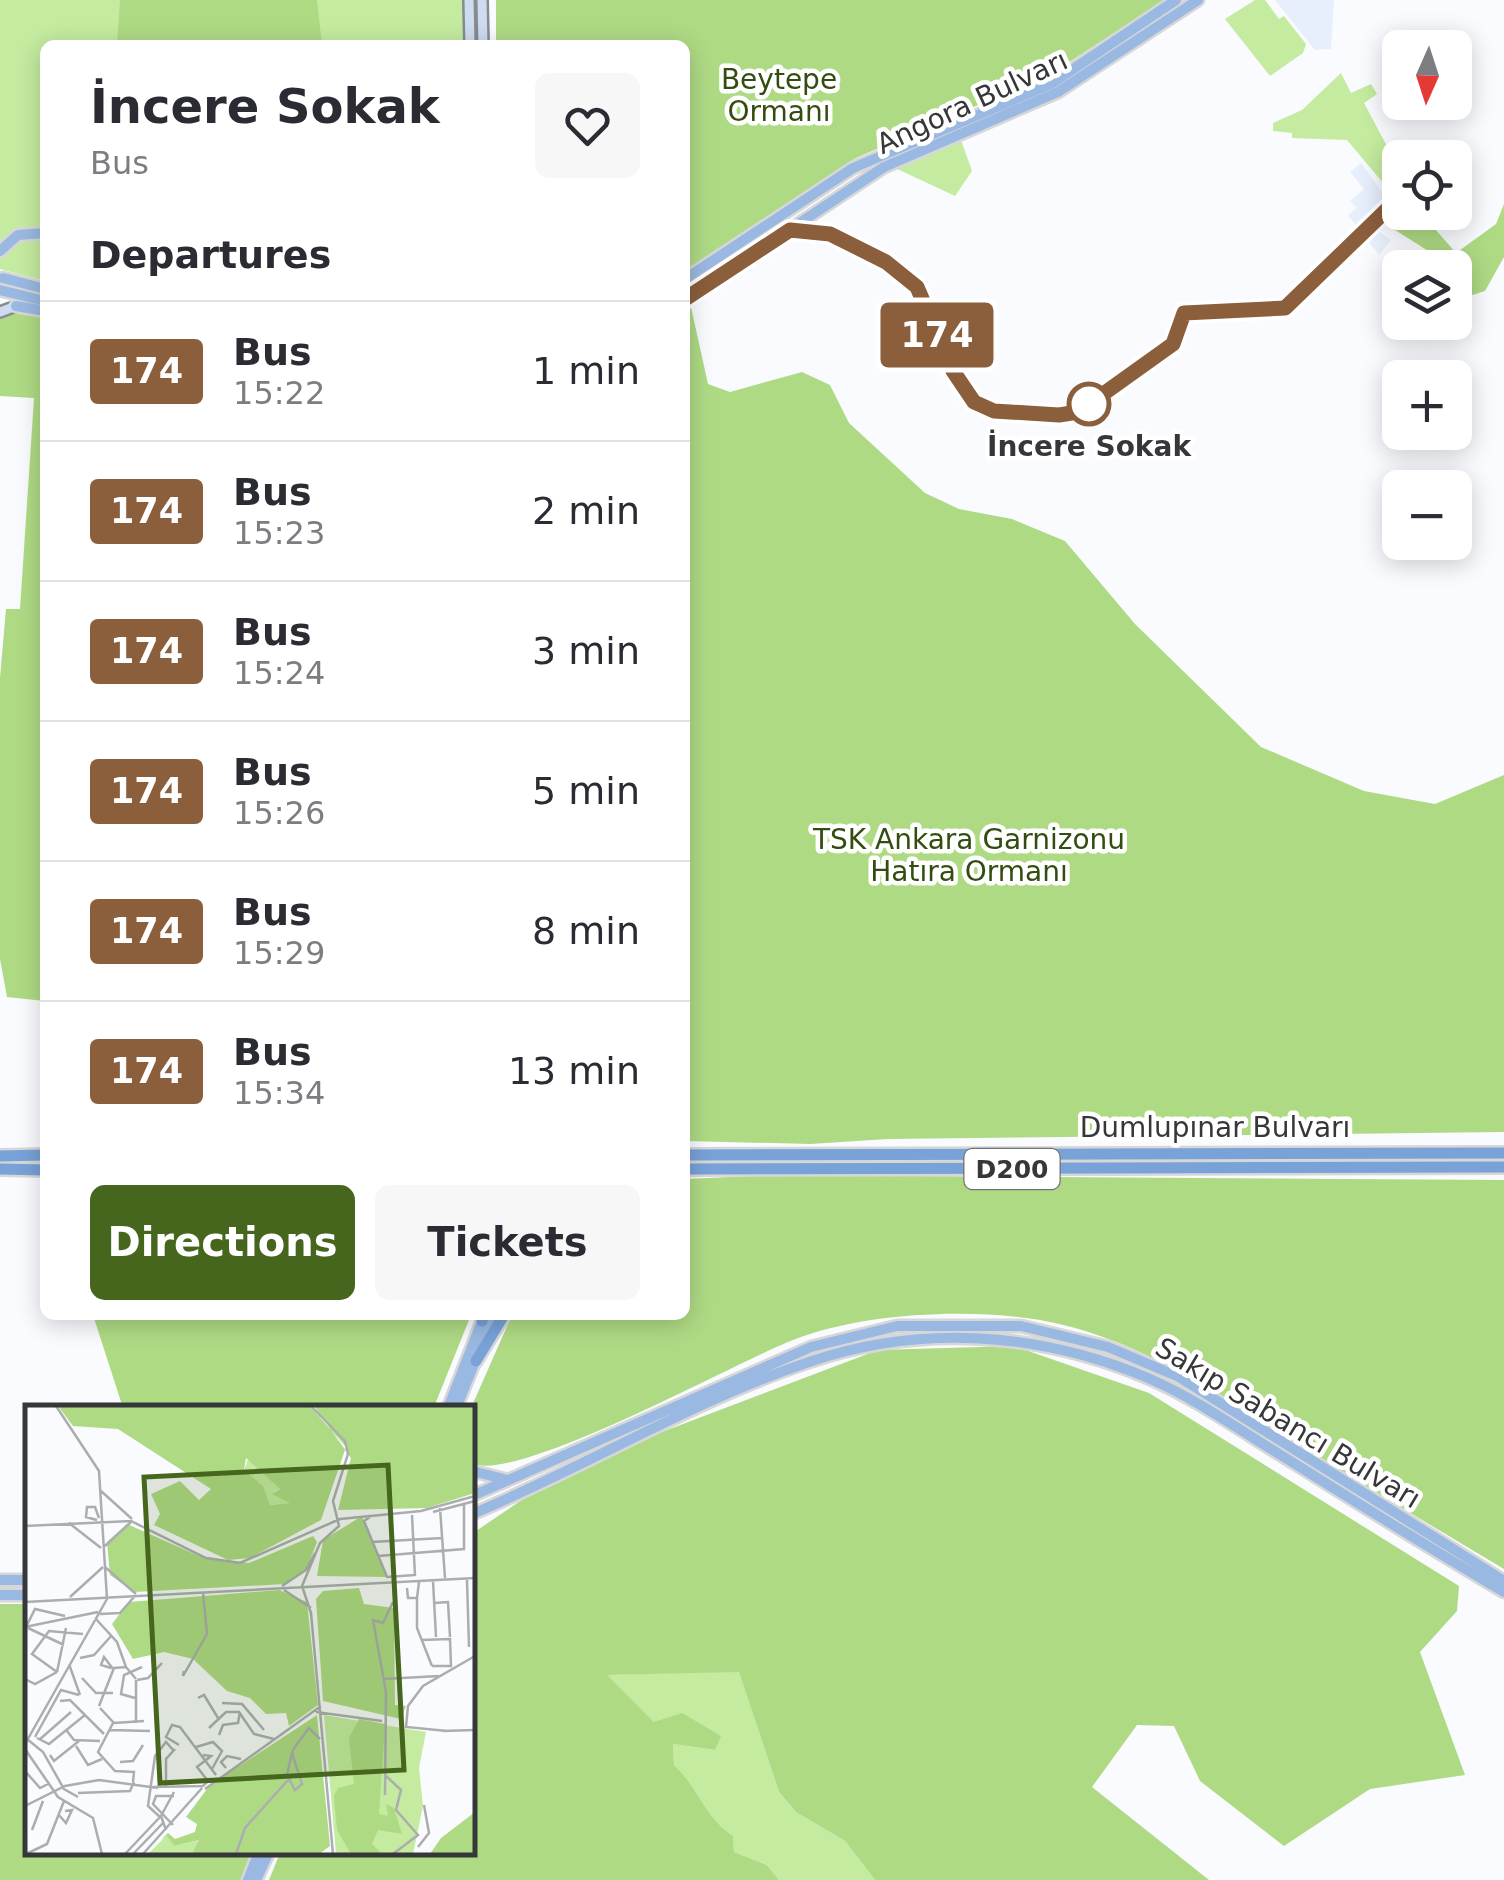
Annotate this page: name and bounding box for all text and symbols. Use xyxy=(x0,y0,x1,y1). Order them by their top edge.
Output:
north arrow xyxy=(1382,30,1472,120)
map controls xyxy=(1382,30,1472,560)
street label: Angora Bulvarı xyxy=(871,43,1073,161)
park label: Beytepe Ormanı xyxy=(721,63,837,128)
button: heart xyxy=(535,73,640,178)
text: İncere Sokak xyxy=(90,78,440,134)
button: locate xyxy=(1382,140,1472,230)
text: Bus xyxy=(90,144,149,182)
text: Departures xyxy=(90,233,331,277)
button: layers xyxy=(1382,250,1472,340)
line badge: 174 xyxy=(880,302,994,368)
text: 174 xyxy=(900,315,974,355)
text: Bus xyxy=(233,330,312,374)
text: 1 min xyxy=(532,349,640,393)
text: 174 xyxy=(110,351,183,391)
button: + xyxy=(1382,360,1472,450)
text: 15:22 xyxy=(233,374,325,412)
marker: İncere Sokak xyxy=(1068,383,1110,425)
place label: İncere Sokak xyxy=(987,429,1192,463)
text: Bus xyxy=(233,470,312,514)
button: − xyxy=(1382,470,1472,560)
text: 2 min xyxy=(532,489,640,533)
text: 174 xyxy=(110,491,183,531)
text: 15:23 xyxy=(233,514,325,552)
text: Bus xyxy=(233,610,312,654)
text: 3 min xyxy=(532,629,640,673)
text: 174 xyxy=(110,631,183,671)
text: 15:24 xyxy=(233,654,325,692)
text: Bus xyxy=(233,750,312,794)
text: 5 min xyxy=(532,769,640,813)
text: 174 xyxy=(110,771,183,811)
text: 15:26 xyxy=(233,794,325,832)
park label: TSK Ankara Garnizonu Hatıra Ormanı xyxy=(812,823,1125,888)
text: Bus xyxy=(233,890,312,934)
text: 8 min xyxy=(532,909,640,953)
text: 174 xyxy=(110,911,183,951)
text: 15:29 xyxy=(233,934,325,972)
text: Bus xyxy=(233,1030,312,1074)
text: 13 min xyxy=(508,1049,640,1093)
text: 174 xyxy=(110,1051,183,1091)
text: 15:34 xyxy=(233,1074,325,1112)
street label: Dumlupınar Bulvarı xyxy=(1080,1111,1350,1144)
road number: D200 xyxy=(964,1149,1060,1189)
button: Directions xyxy=(90,1185,355,1300)
button: Tickets xyxy=(375,1185,640,1300)
street label: Sakıp Sabancı Bulvarı xyxy=(1150,1331,1426,1515)
inset map xyxy=(25,1405,475,1855)

